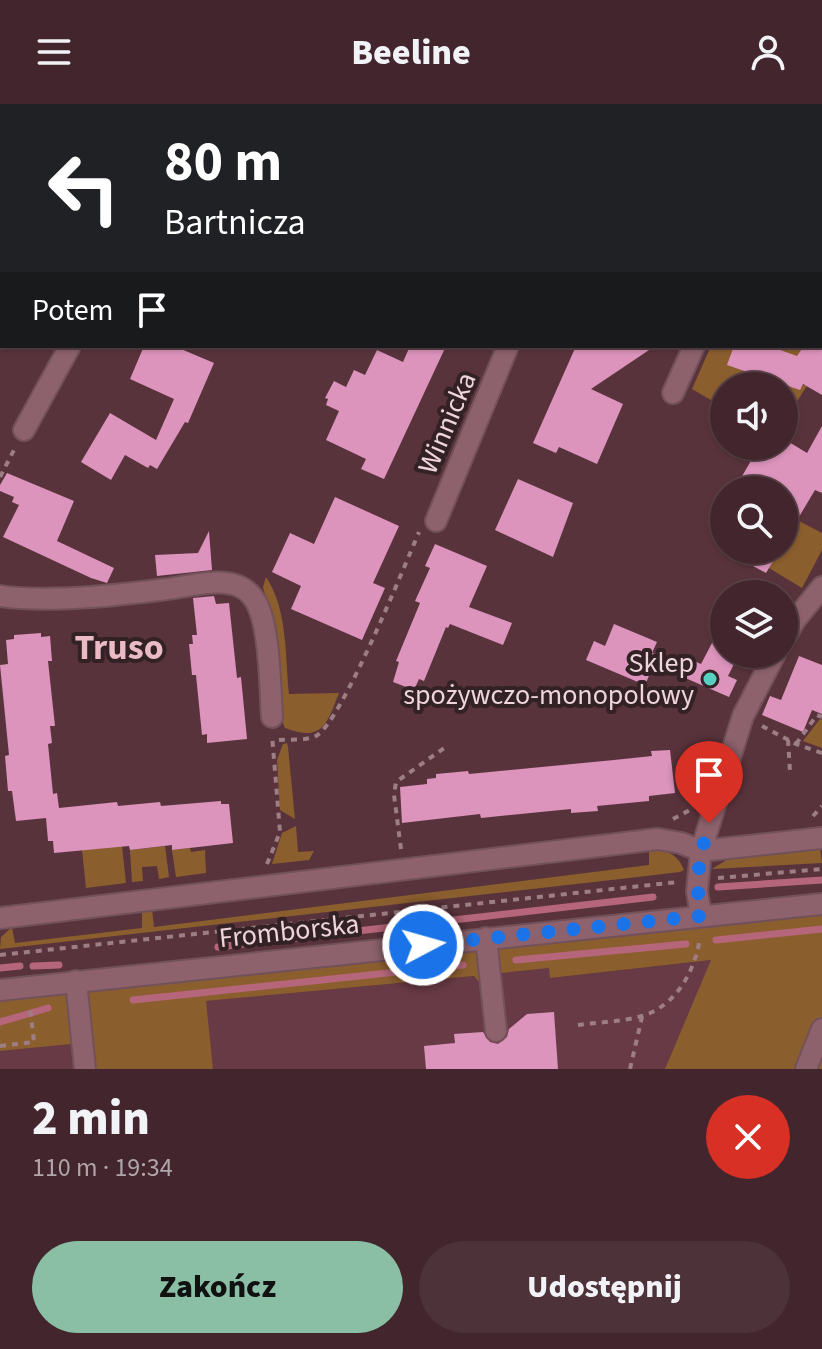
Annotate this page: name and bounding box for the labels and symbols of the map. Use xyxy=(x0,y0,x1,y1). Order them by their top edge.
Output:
street label: Winnicka xyxy=(408,366,486,480)
district label: Truso xyxy=(74,622,164,673)
place label: Sklep spożywczo-monopolowy xyxy=(403,643,694,715)
marker: Sklep spożywczo-monopolowy xyxy=(701,670,719,688)
pin xyxy=(675,741,743,823)
position arrow xyxy=(381,903,465,987)
street label: Fromborska xyxy=(217,904,361,958)

